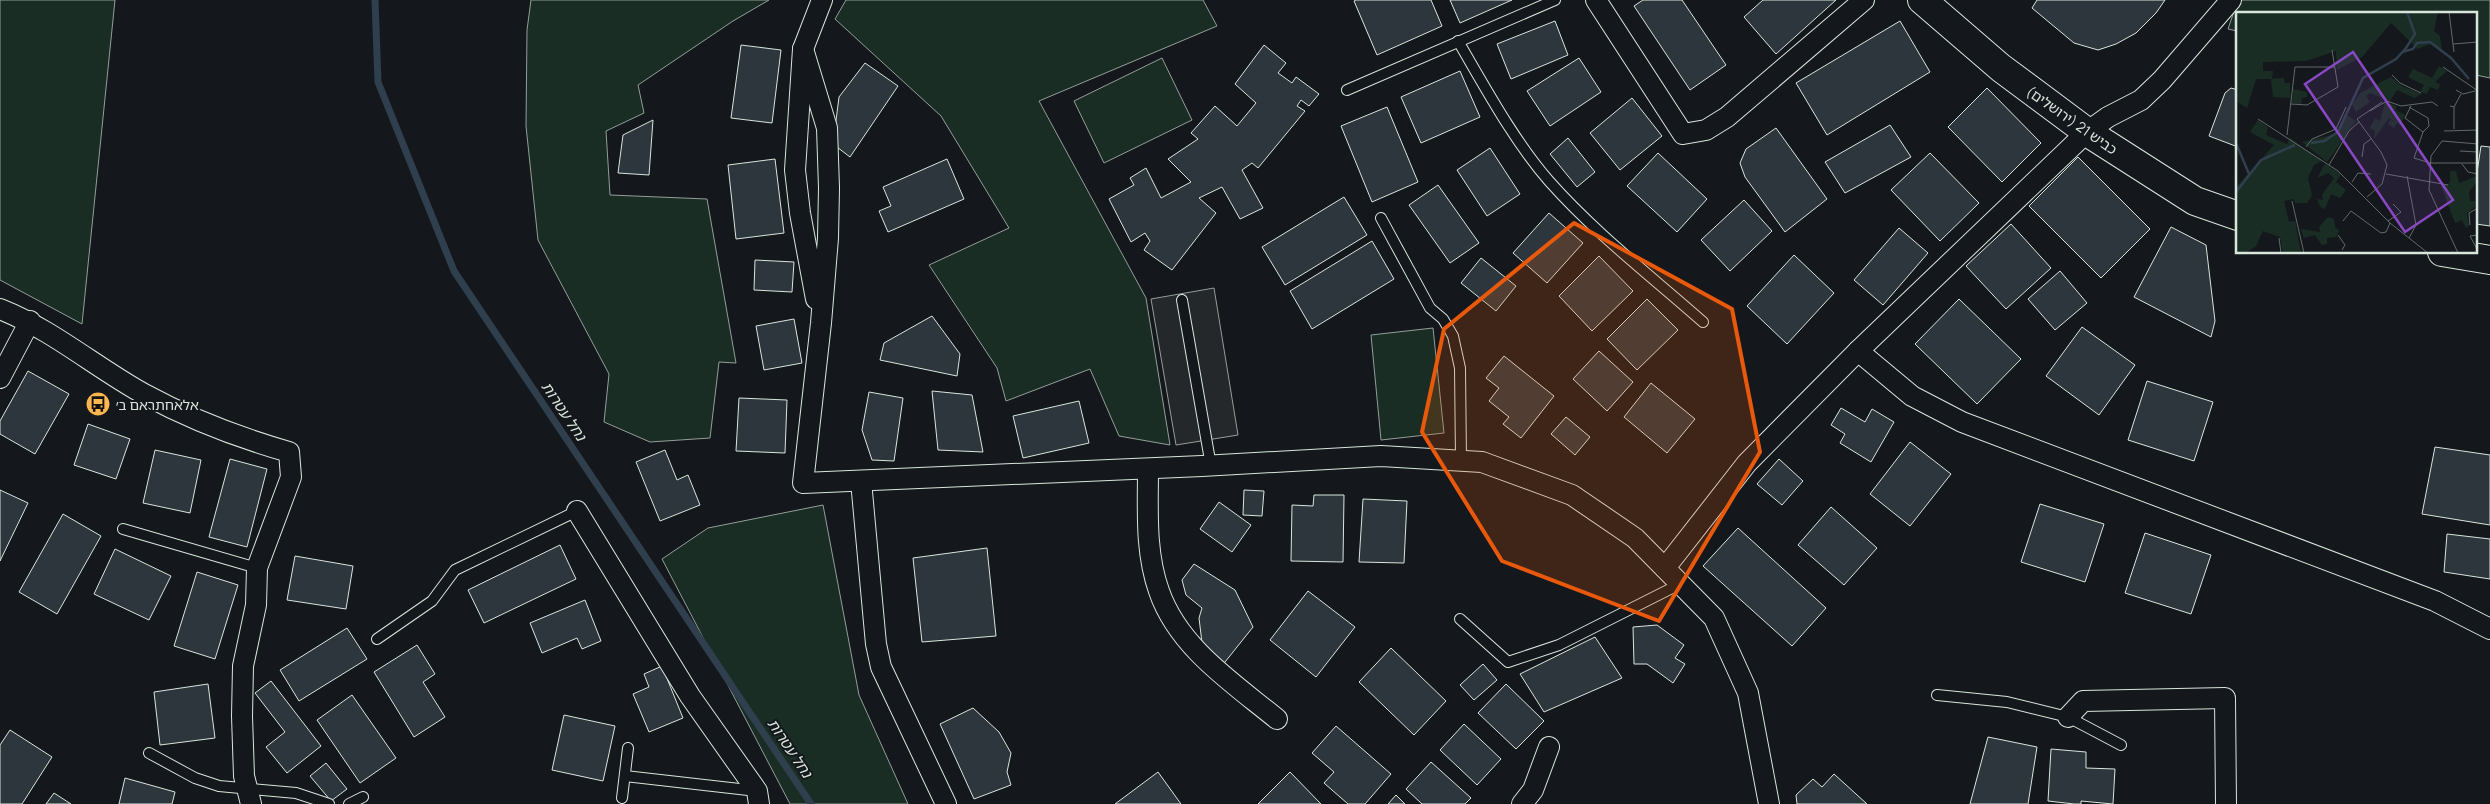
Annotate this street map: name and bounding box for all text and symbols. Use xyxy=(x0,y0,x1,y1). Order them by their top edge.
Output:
inset map xyxy=(2236,12,2478,254)
street label: כביש 21 (ירושלים) xyxy=(2023,82,2121,158)
water label: נחל עטרות xyxy=(537,377,592,446)
bus stop icon: אלאחתראם ב׳ xyxy=(85,391,111,417)
place label: אלאחתראם ב׳ xyxy=(116,395,199,414)
water label: נחל עטרות xyxy=(763,714,818,783)

